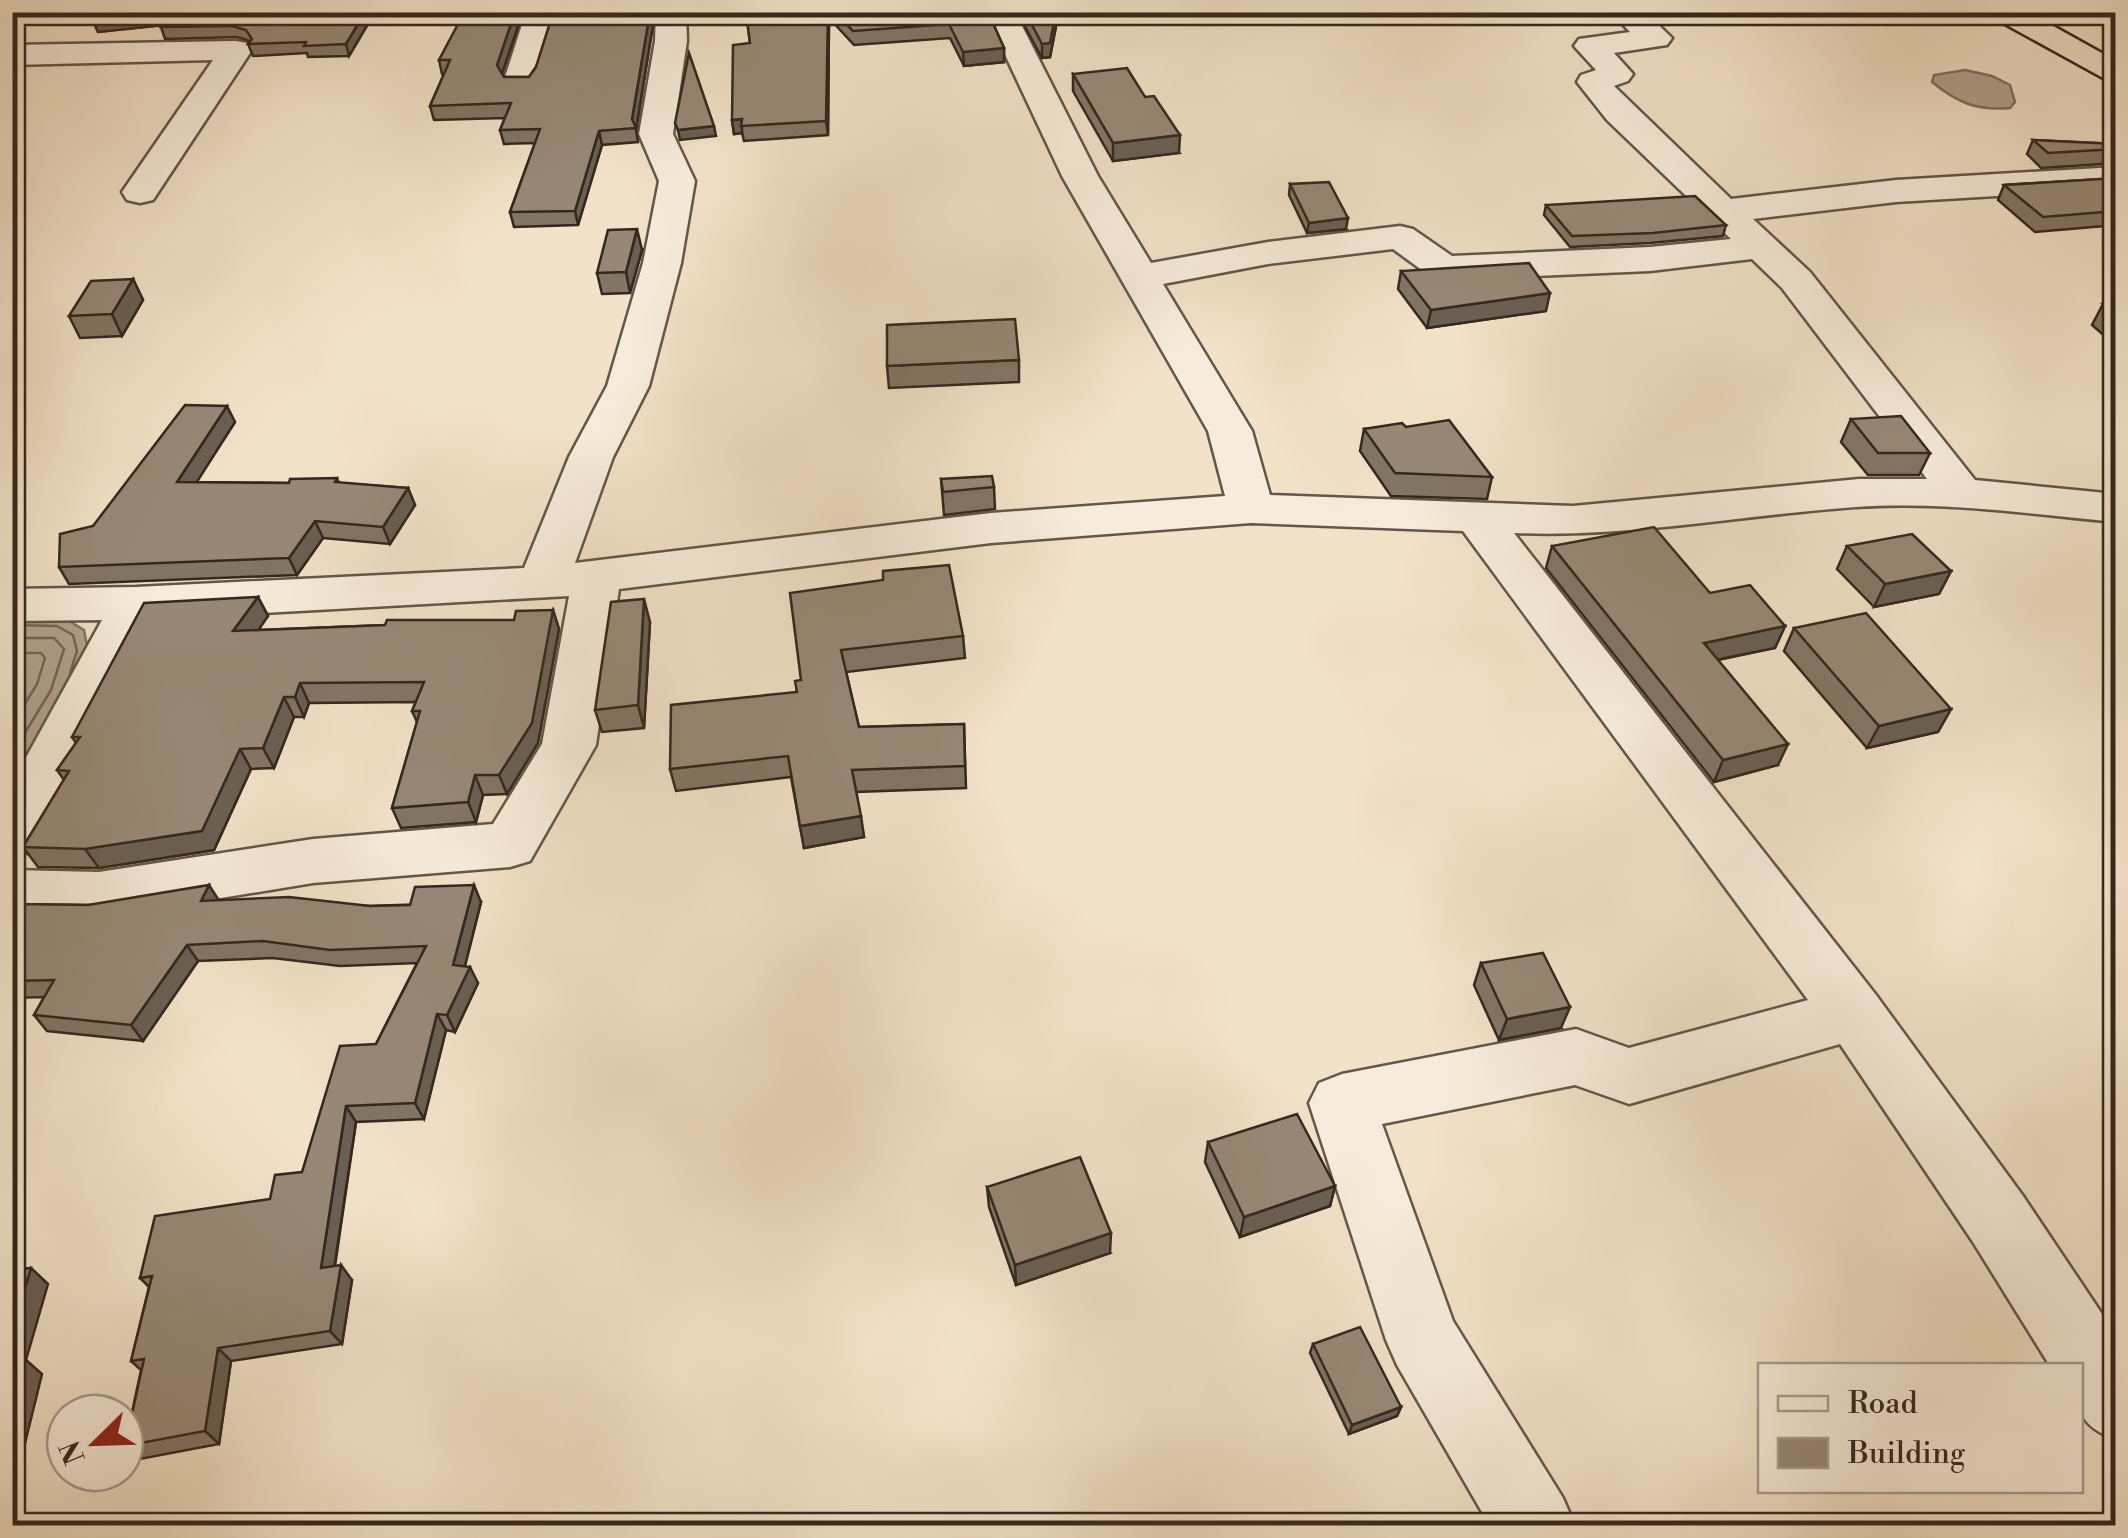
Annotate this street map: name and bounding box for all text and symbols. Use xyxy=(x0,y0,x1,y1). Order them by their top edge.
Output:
legend xyxy=(1758,1363,2083,1493)
text: Road xyxy=(1848,1385,1918,1423)
north arrow xyxy=(45,1393,145,1493)
text: N xyxy=(53,1435,94,1469)
text: Building xyxy=(1847,1435,1966,1473)

